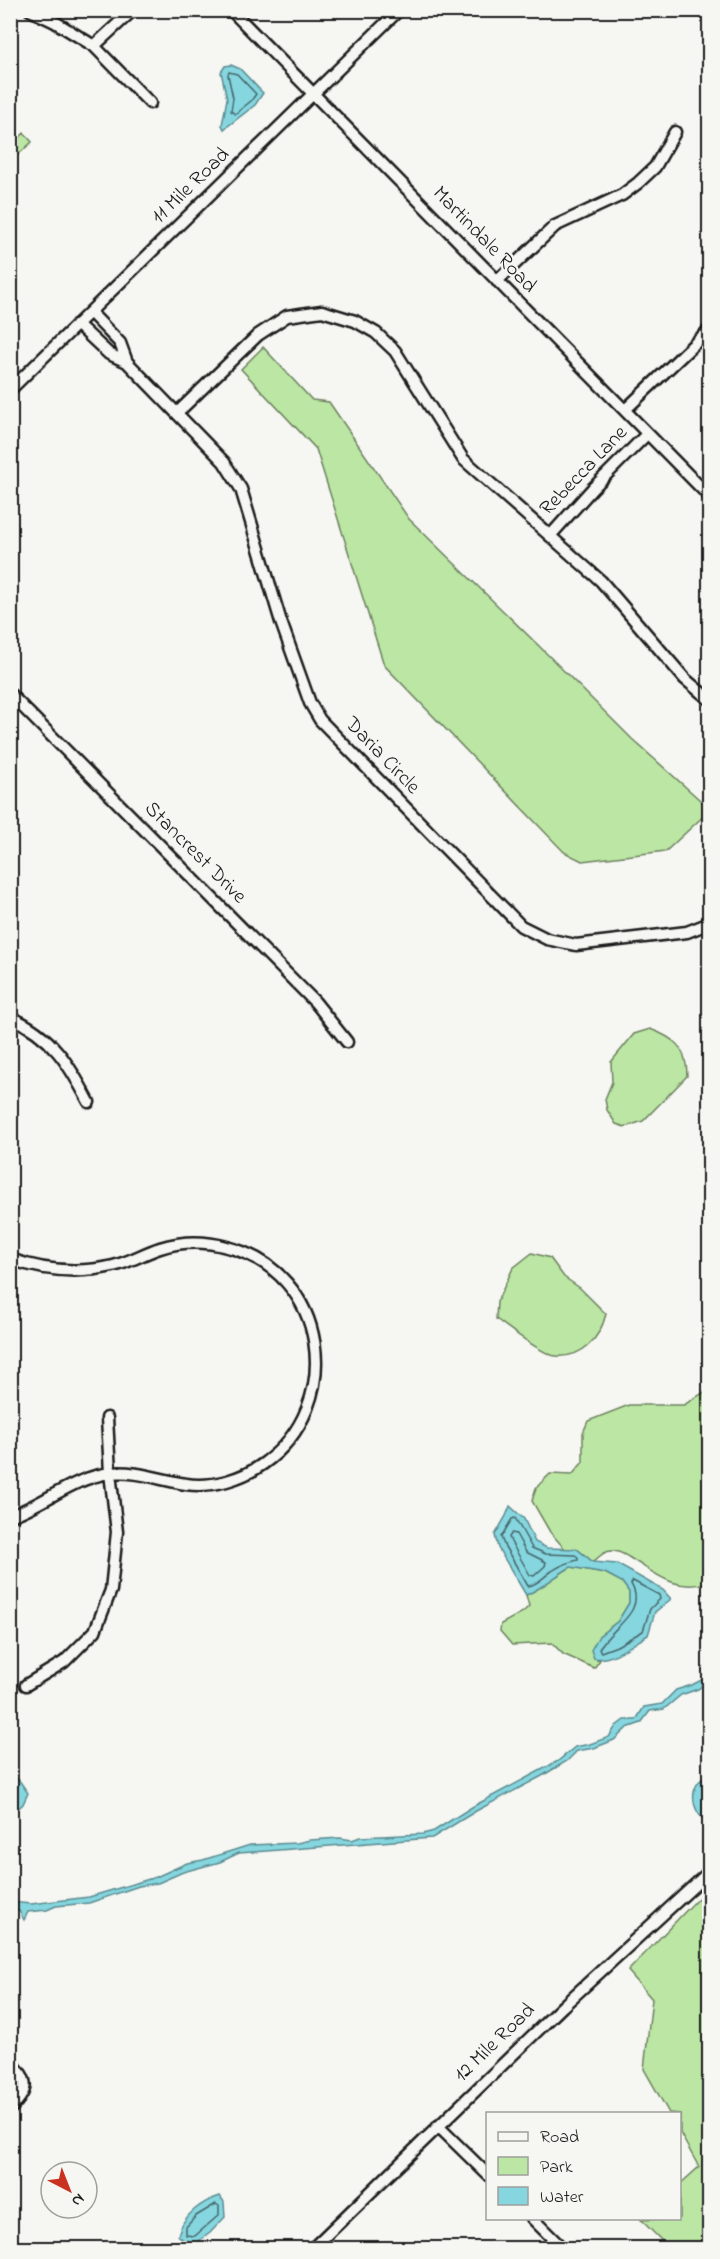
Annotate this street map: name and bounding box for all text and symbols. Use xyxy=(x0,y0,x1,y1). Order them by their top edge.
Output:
street label: 11 Mile Road xyxy=(145,141,237,231)
street label: Martindale Road xyxy=(425,180,543,300)
street label: Rebecca Lane xyxy=(533,419,635,523)
street label: Daria Circle xyxy=(337,710,427,802)
street label: Stancrest Drive xyxy=(137,795,254,912)
street label: 12 Mile Road xyxy=(448,1996,543,2089)
legend xyxy=(486,2112,681,2220)
text: Road xyxy=(540,2125,579,2151)
text: Park xyxy=(540,2155,573,2181)
north arrow xyxy=(39,2160,99,2220)
text: Water xyxy=(540,2185,584,2211)
text: N xyxy=(66,2187,90,2212)

